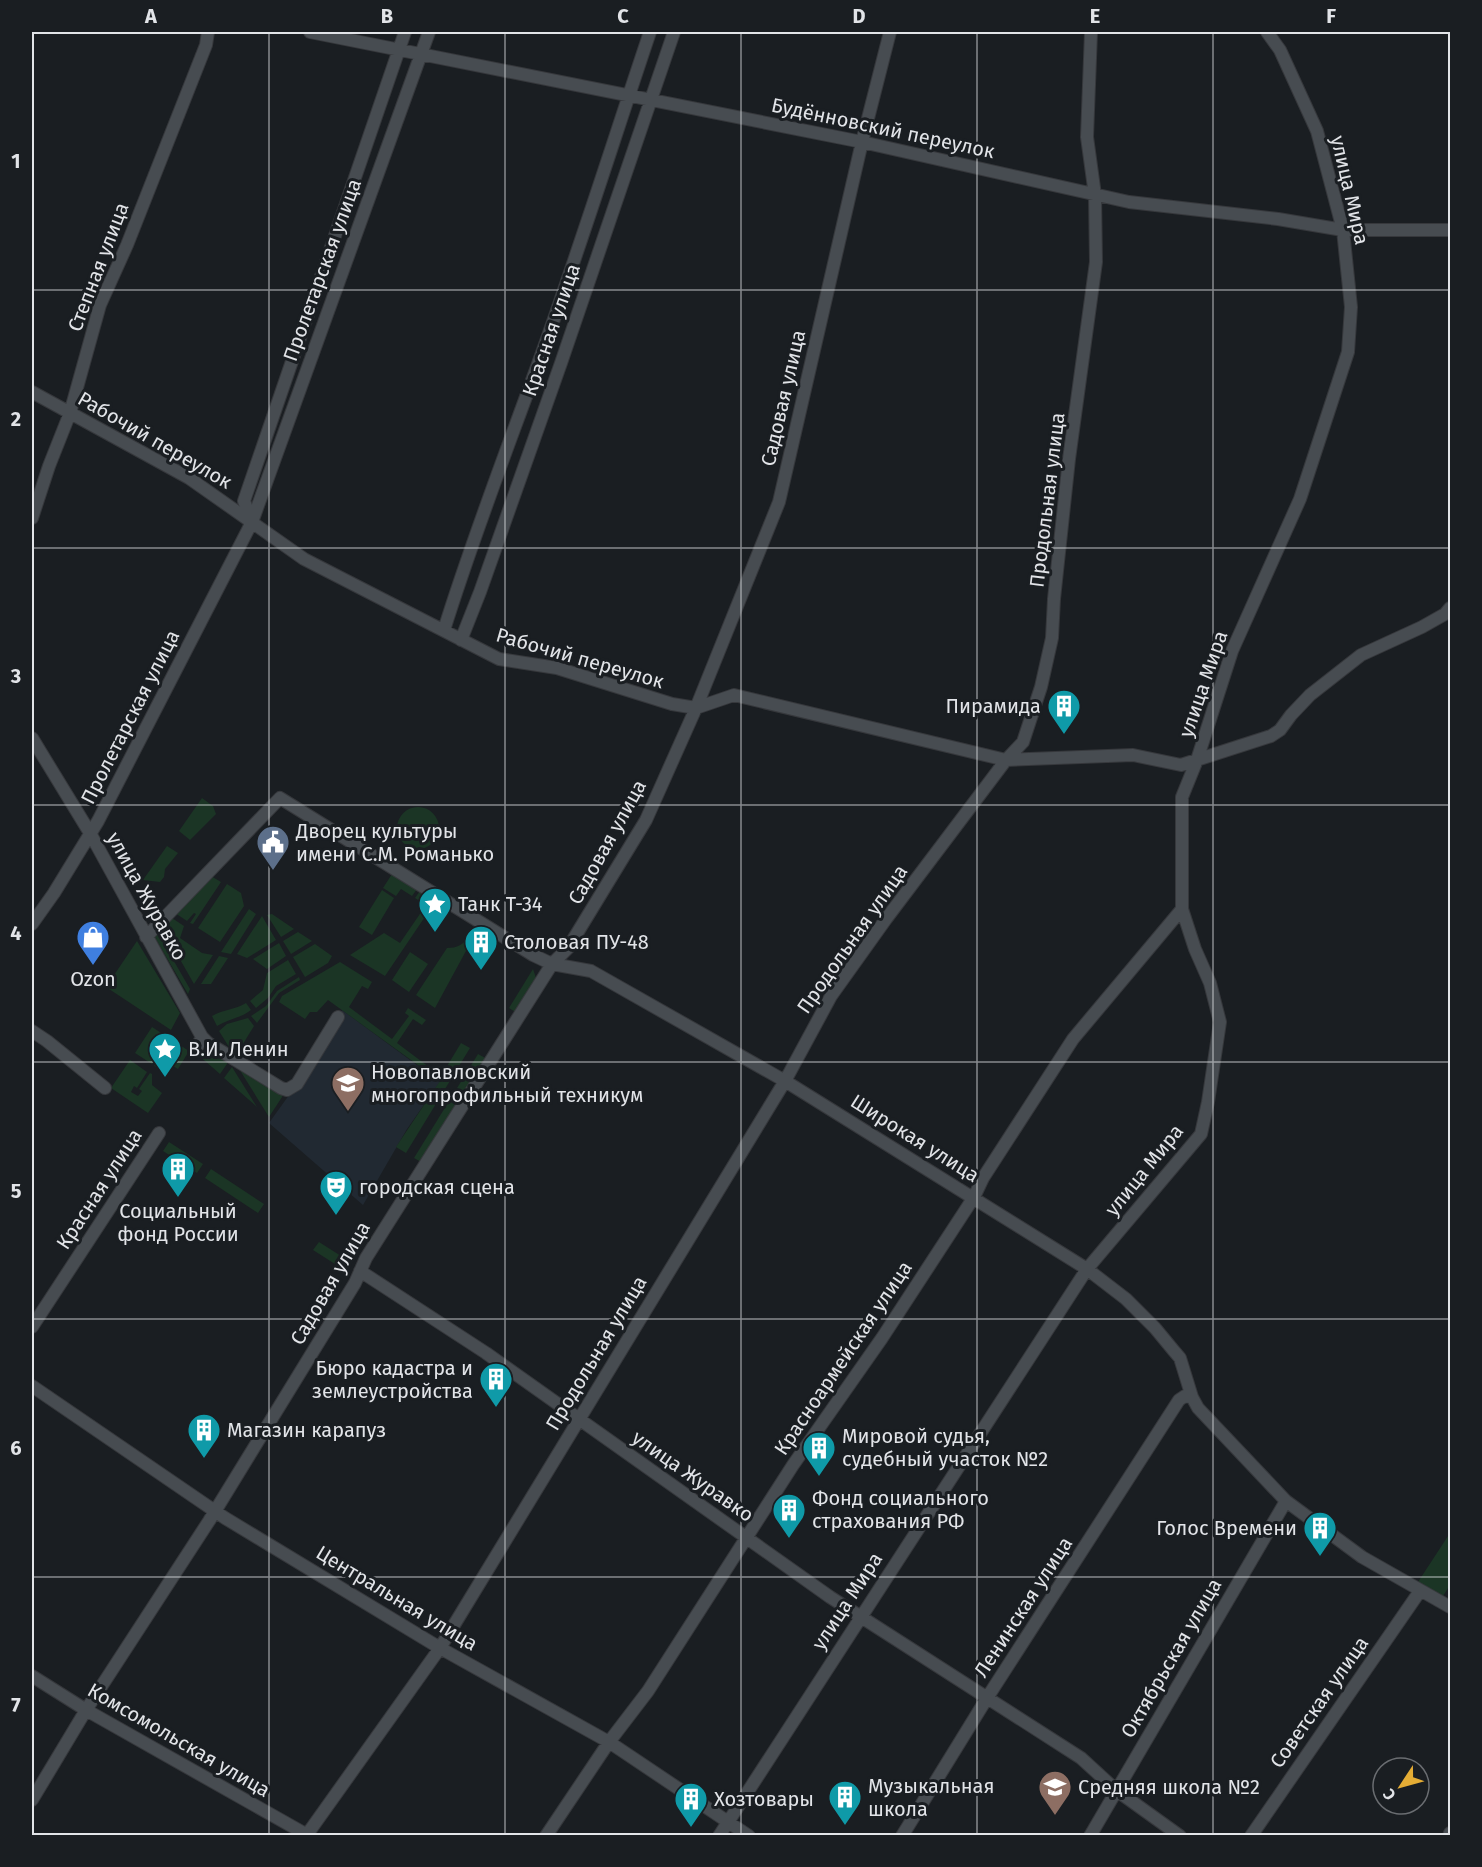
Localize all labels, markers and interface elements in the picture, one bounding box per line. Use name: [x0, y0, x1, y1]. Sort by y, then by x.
text: A: [144, 4, 158, 28]
text: B: [381, 4, 393, 28]
text: C: [617, 4, 629, 28]
text: D: [852, 4, 866, 28]
text: E: [1090, 4, 1100, 28]
text: F: [1326, 4, 1336, 28]
street label: Будённовский переулок: [769, 93, 997, 164]
street label: улица Мира: [1326, 133, 1374, 247]
text: 1: [11, 149, 21, 173]
street label: Пролетарская улица: [278, 176, 366, 364]
street label: Степная улица: [62, 199, 134, 335]
street label: Красная улица: [517, 261, 585, 399]
street label: Садовая улица: [756, 328, 810, 468]
street label: Рабочий переулок: [74, 386, 237, 494]
text: 2: [11, 407, 21, 431]
street label: Продольная улица: [1024, 411, 1070, 589]
street label: Рабочий переулок: [493, 623, 667, 694]
street label: Пролетарская улица: [76, 626, 184, 808]
street label: улица Мира: [1174, 628, 1232, 740]
text: 3: [10, 664, 21, 688]
building icon: Пирамида: [1046, 688, 1082, 735]
place label: Пирамида: [945, 694, 1041, 718]
street label: Садовая улица: [563, 776, 651, 908]
place label: Дворец культуры имени С.М. Романько: [295, 819, 494, 866]
public building icon: Дворец культуры имени С.М. Романько: [255, 824, 291, 871]
street label: улица Журавко: [102, 828, 192, 964]
street label: Продольная улица: [792, 860, 912, 1018]
place icon: Танк Т-34: [417, 886, 453, 933]
place label: Танк Т-34: [458, 892, 543, 916]
shop icon: Ozon: [75, 919, 111, 966]
text: 4: [10, 921, 22, 945]
building icon: Столовая ПУ-48: [463, 924, 499, 971]
place label: Столовая ПУ-48: [504, 930, 649, 954]
place label: Ozon: [70, 967, 116, 991]
place icon: В.И. Ленин: [147, 1031, 183, 1078]
place label: В.И. Ленин: [188, 1037, 289, 1061]
place label: Новопавловский многопрофильный техникум: [371, 1060, 643, 1107]
school or university icon: Новопавловский многопрофильный техникум: [330, 1065, 366, 1112]
street label: Широкая улица: [846, 1089, 984, 1187]
street label: улица Мира: [1100, 1119, 1188, 1221]
street label: Красная улица: [51, 1124, 147, 1254]
building icon: Социальный фонд России: [160, 1151, 196, 1198]
theatre icon: городская сцена: [318, 1169, 354, 1216]
place label: городская сцена: [359, 1175, 515, 1199]
text: 5: [11, 1179, 22, 1203]
place label: Социальный фонд России: [117, 1199, 239, 1246]
street label: Садовая улица: [285, 1217, 375, 1349]
street label: Красноармейская улица: [769, 1256, 917, 1460]
street label: Продольная улица: [540, 1271, 652, 1435]
place label: Бюро кадастра и землеустройства: [312, 1356, 473, 1403]
building icon: Бюро кадастра и землеустройства: [478, 1361, 514, 1408]
building icon: Магазин карапуз: [186, 1412, 222, 1459]
place label: Магазин карапуз: [227, 1418, 386, 1442]
place label: Мировой судья, судебный участок №2: [842, 1424, 1048, 1471]
street label: улица Журавко: [628, 1425, 758, 1527]
building icon: Мировой судья, судебный участок №2: [801, 1430, 837, 1477]
text: 6: [10, 1436, 22, 1460]
place label: Фонд социального страхования РФ: [812, 1486, 989, 1533]
building icon: Фонд социального страхования РФ: [771, 1492, 807, 1539]
building icon: Голос Времени: [1302, 1510, 1338, 1557]
place label: Голос Времени: [1156, 1516, 1297, 1540]
street label: Ленинская улица: [969, 1532, 1077, 1682]
street label: Центральная улица: [312, 1540, 482, 1656]
street label: улица Мира: [807, 1548, 887, 1654]
street label: Октябрьская улица: [1116, 1574, 1226, 1742]
street label: Советская улица: [1265, 1632, 1373, 1772]
street label: Комсомольская улица: [83, 1678, 275, 1802]
text: 7: [11, 1693, 21, 1717]
north arrow: [1371, 1756, 1431, 1816]
school or university icon: Средняя школа №2: [1037, 1769, 1073, 1816]
place label: Музыкальная школа: [868, 1774, 994, 1821]
place label: Средняя школа №2: [1078, 1775, 1260, 1799]
building icon: Музыкальная школа: [827, 1779, 863, 1826]
building icon: Хозтовары: [673, 1781, 709, 1828]
text: С: [1378, 1785, 1400, 1804]
place label: Хозтовары: [714, 1787, 814, 1811]

